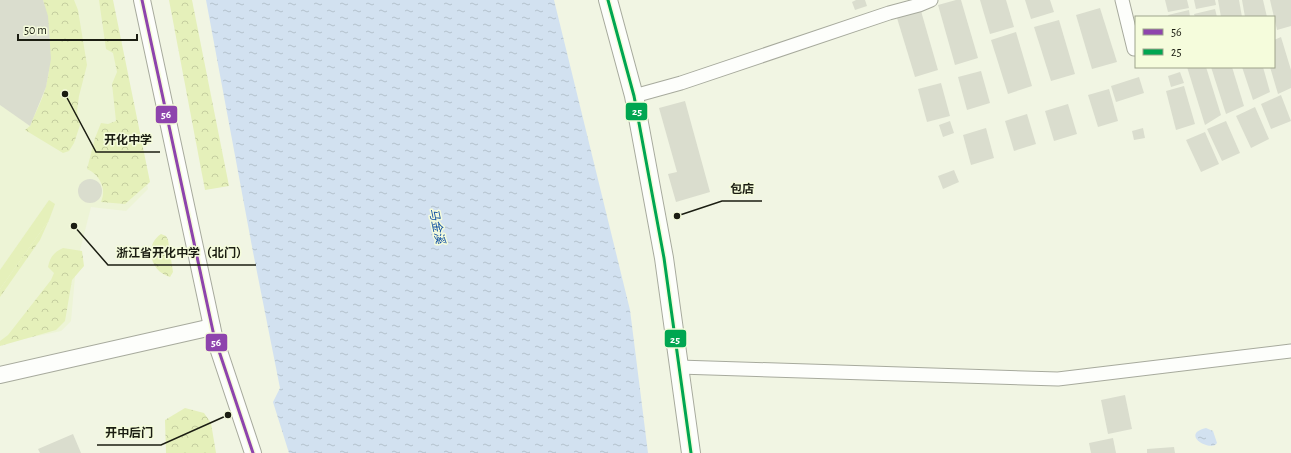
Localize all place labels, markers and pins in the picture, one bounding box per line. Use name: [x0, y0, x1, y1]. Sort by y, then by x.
callout: 开化中学: [96, 128, 160, 152]
callout: 包店: [722, 177, 762, 201]
callout: 浙江省开化中学（北门）: [108, 241, 256, 265]
callout: 开中后门: [97, 421, 161, 445]

